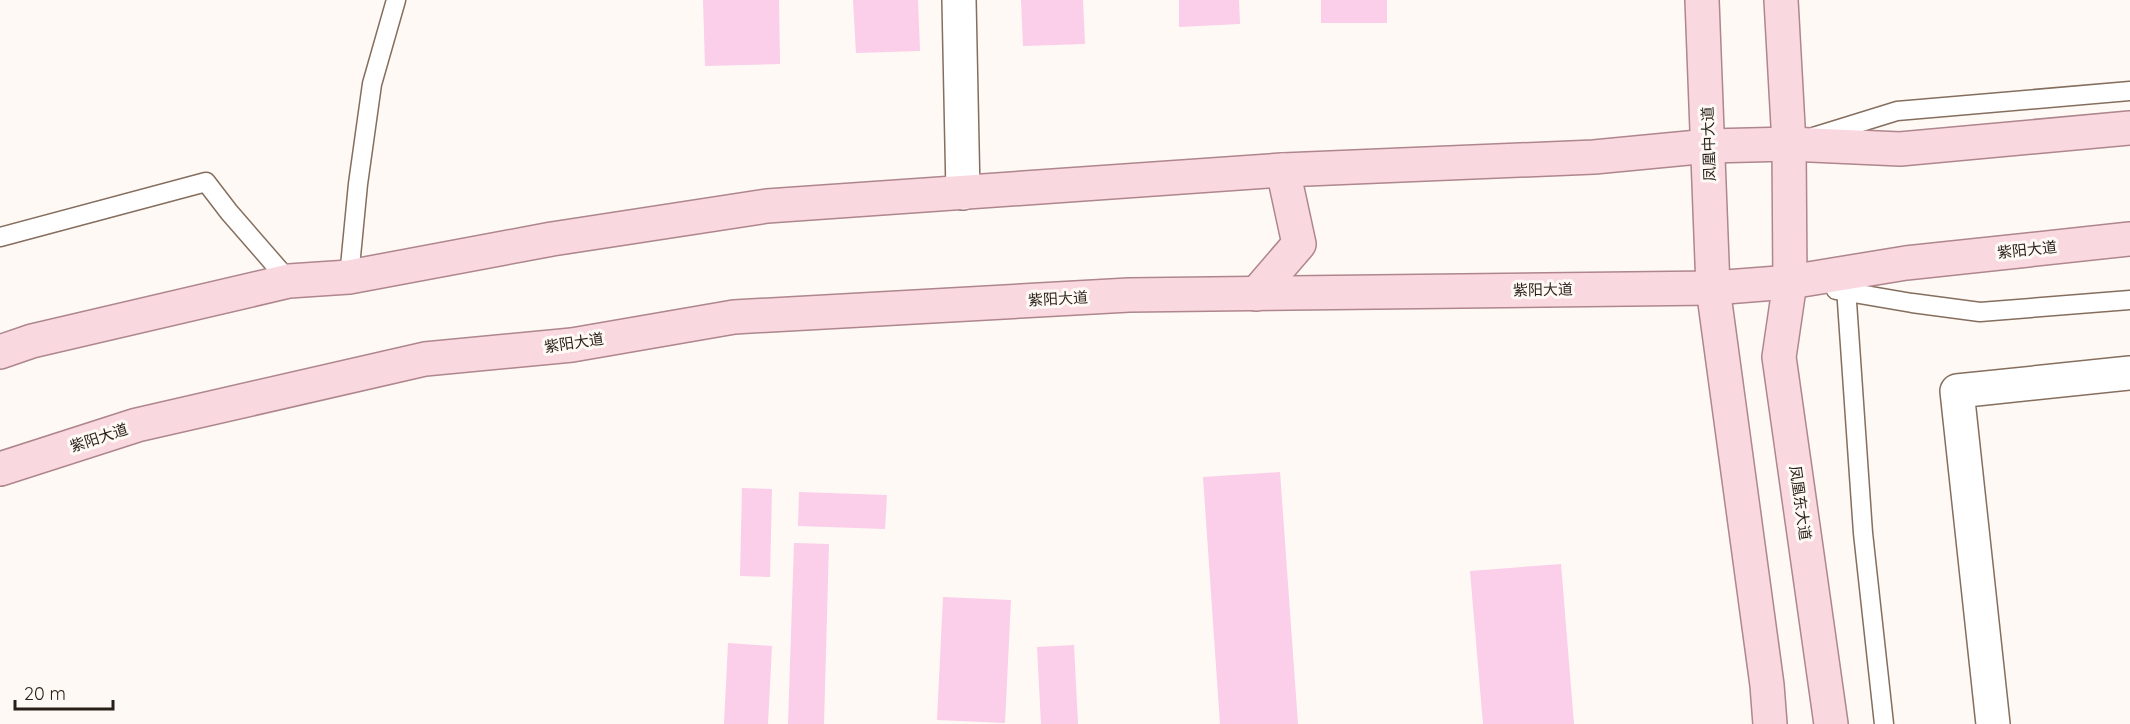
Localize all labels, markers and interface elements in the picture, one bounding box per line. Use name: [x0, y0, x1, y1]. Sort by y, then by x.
street label: 凤凰中大道: [1698, 106, 1719, 182]
street label: 紫阳大道: [1996, 237, 2058, 262]
street label: 紫阳大道: [1513, 279, 1573, 300]
street label: 紫阳大道: [1028, 287, 1088, 310]
street label: 紫阳大道: [543, 329, 605, 356]
street label: 紫阳大道: [67, 419, 130, 456]
street label: 凤凰东大道: [1786, 464, 1815, 541]
scale bar: [15, 673, 112, 711]
text: 20 m: [24, 682, 66, 705]

